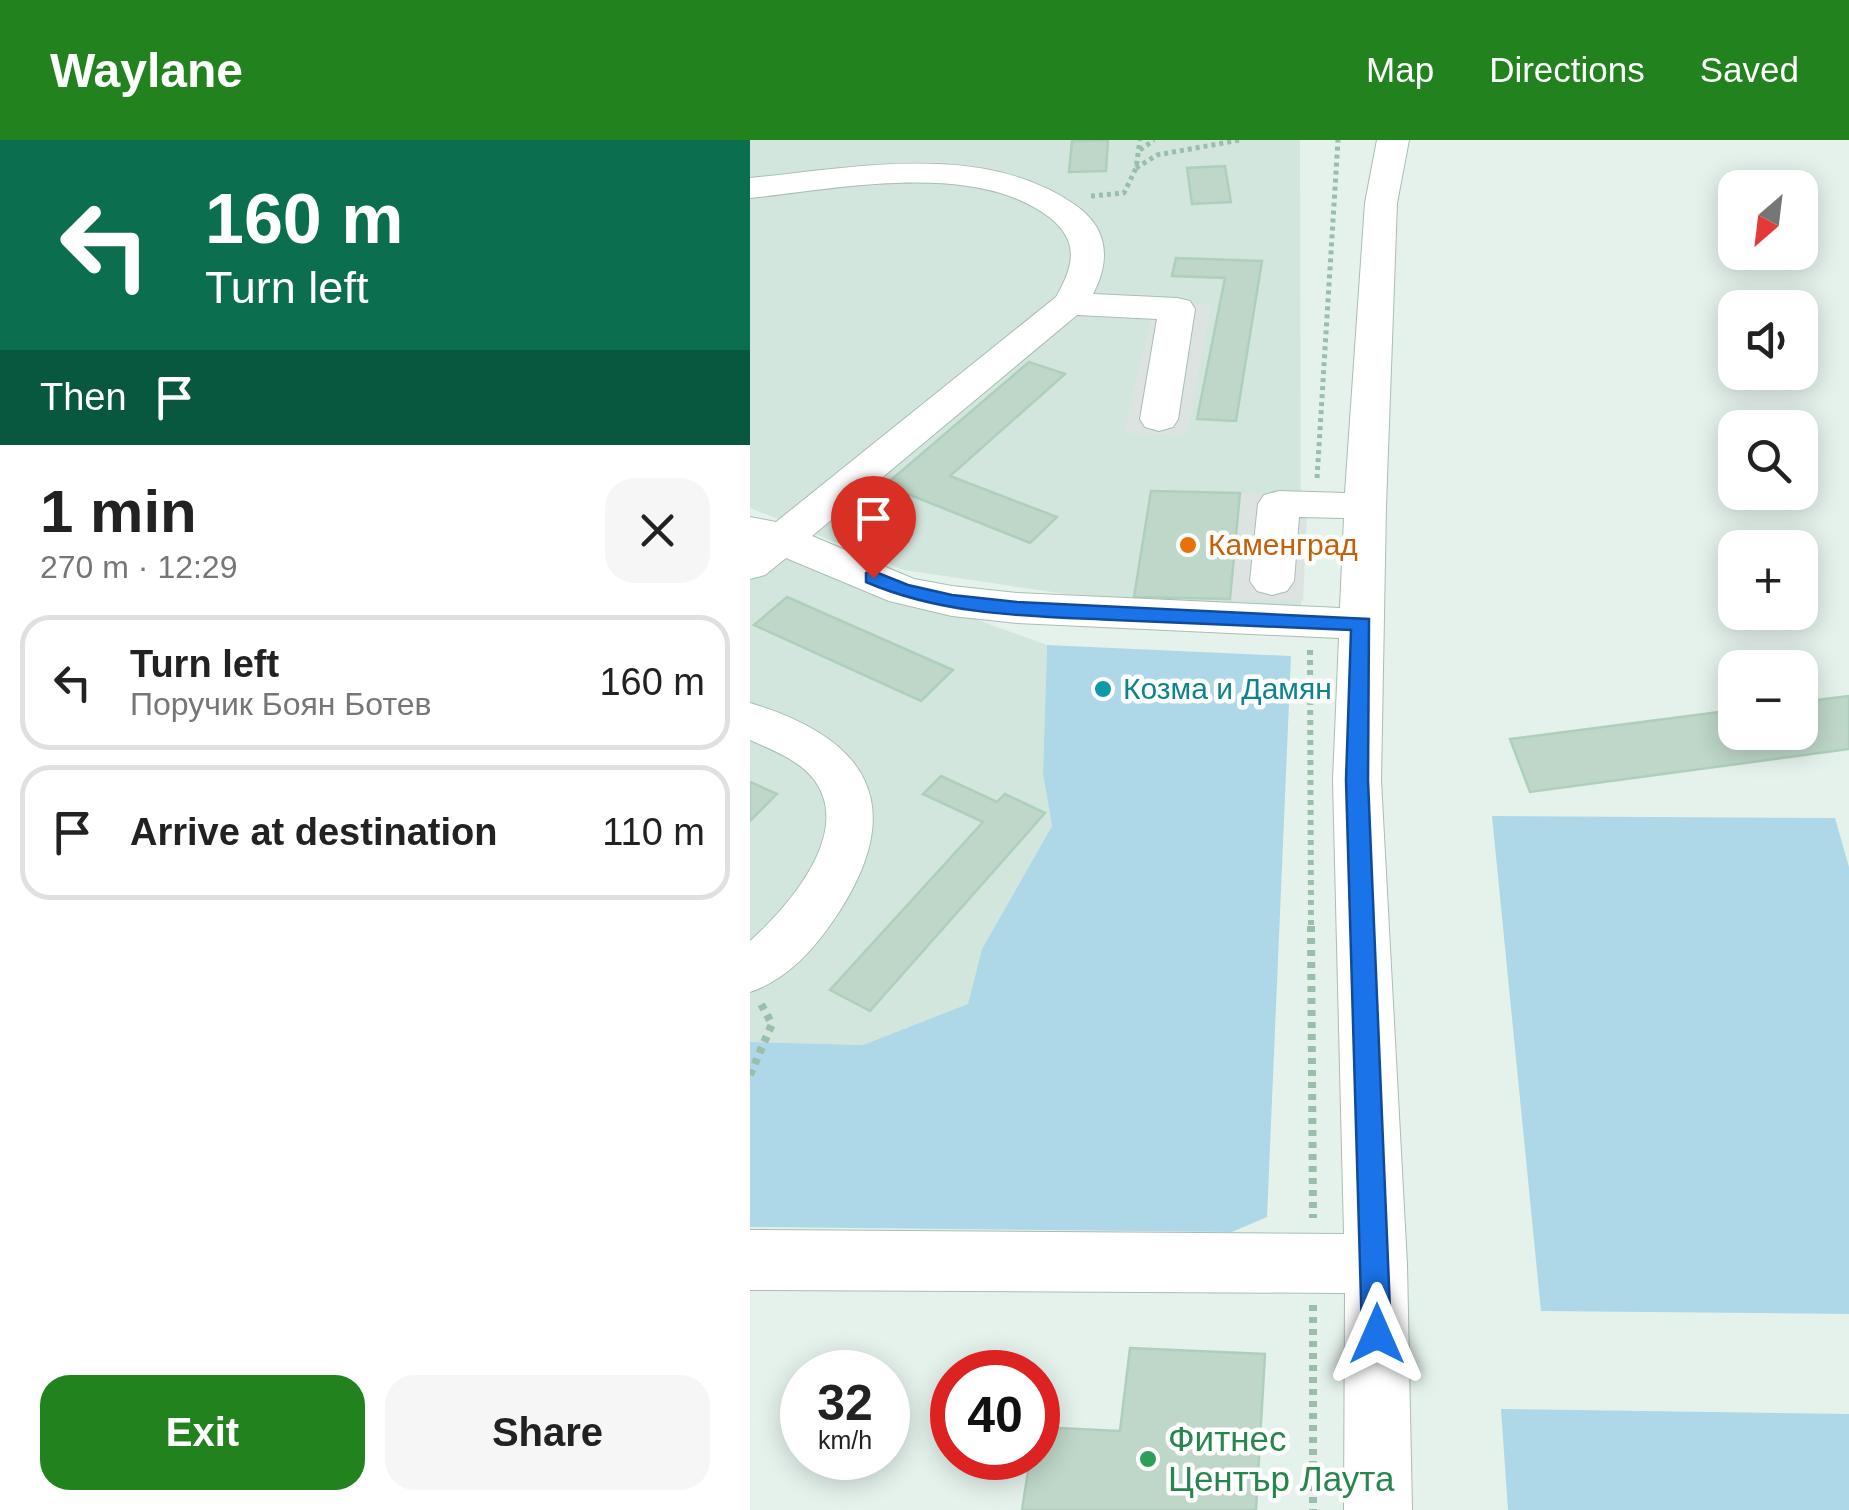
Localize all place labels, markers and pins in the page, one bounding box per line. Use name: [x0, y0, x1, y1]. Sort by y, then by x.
pin: [831, 476, 916, 579]
place label: Каменград: [1208, 528, 1358, 561]
marker: Каменград: [1177, 534, 1199, 556]
place label: Козма и Дамян: [1123, 672, 1332, 705]
marker: Козма и Дамян: [1092, 678, 1114, 700]
place label: Фитнес Център Лаута: [1168, 1419, 1395, 1498]
marker: Фитнес Център Лаута: [1137, 1448, 1159, 1470]

